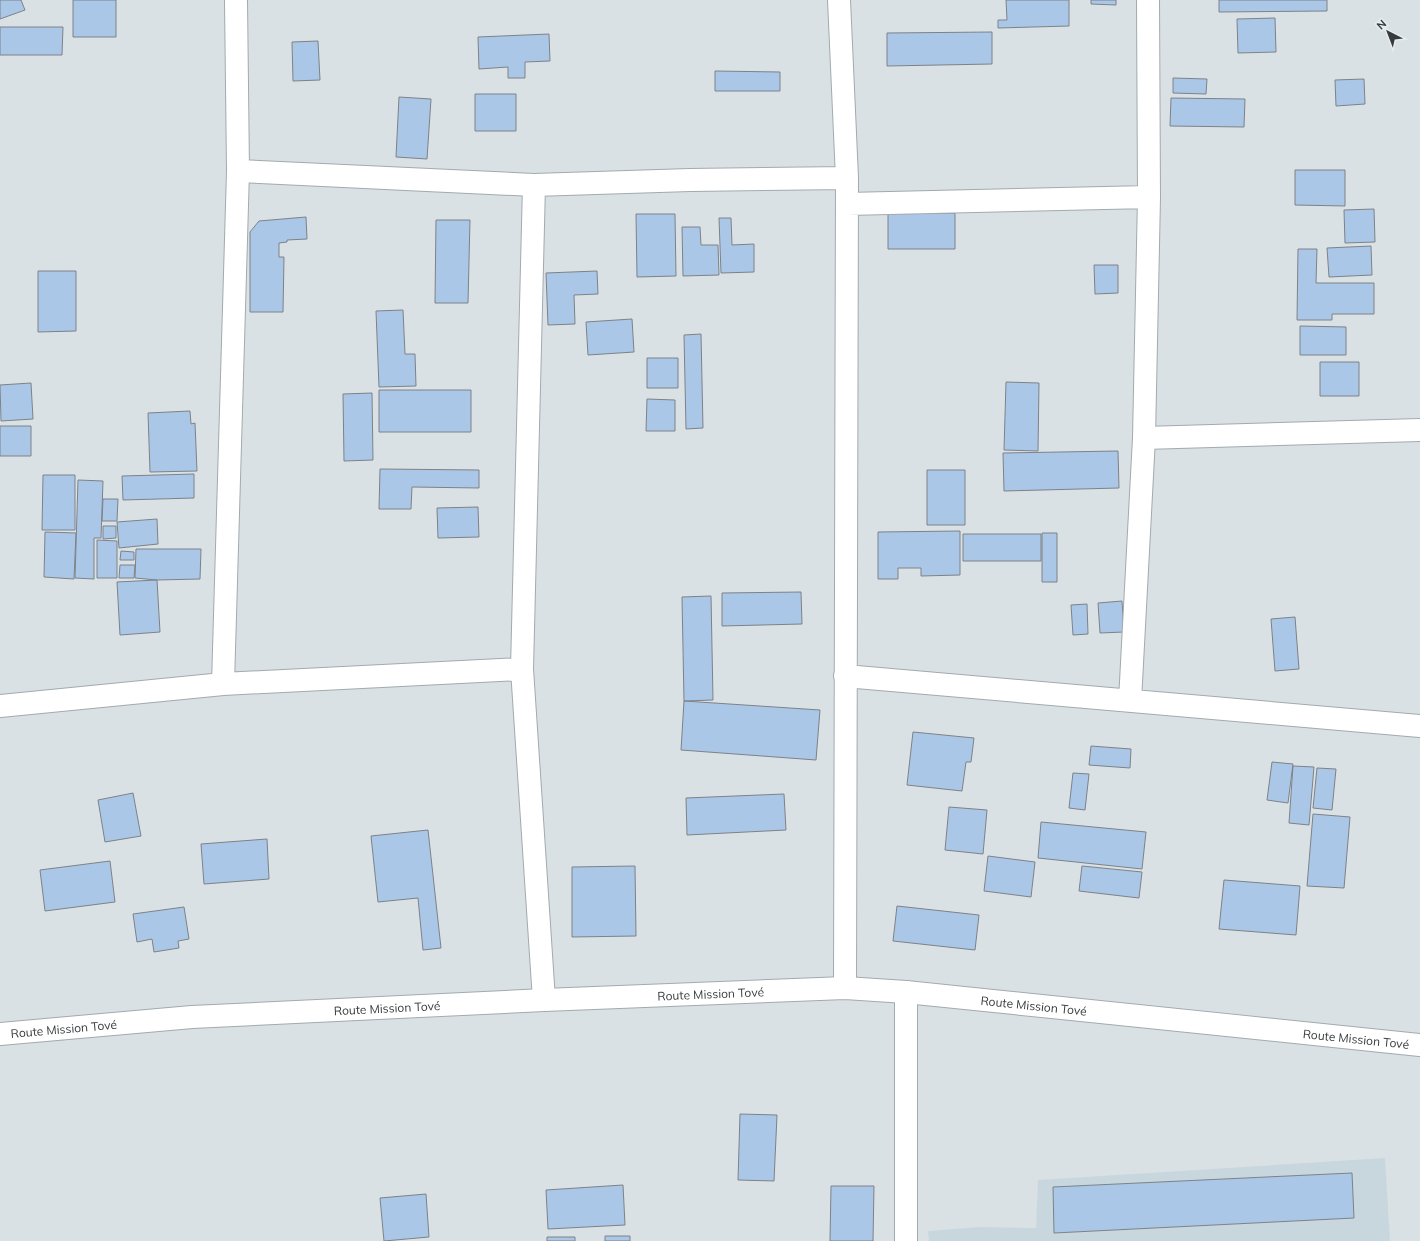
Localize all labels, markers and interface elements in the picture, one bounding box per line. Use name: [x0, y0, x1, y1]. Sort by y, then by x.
north arrow: [1368, 12, 1408, 52]
text: N: [1374, 17, 1389, 33]
street label: Route Mission Tové: [657, 984, 764, 1003]
street label: Route Mission Tové: [980, 992, 1088, 1018]
street label: Route Mission Tové: [333, 998, 441, 1018]
street label: Route Mission Tové: [10, 1016, 118, 1041]
street label: Route Mission Tové: [1302, 1025, 1410, 1051]

